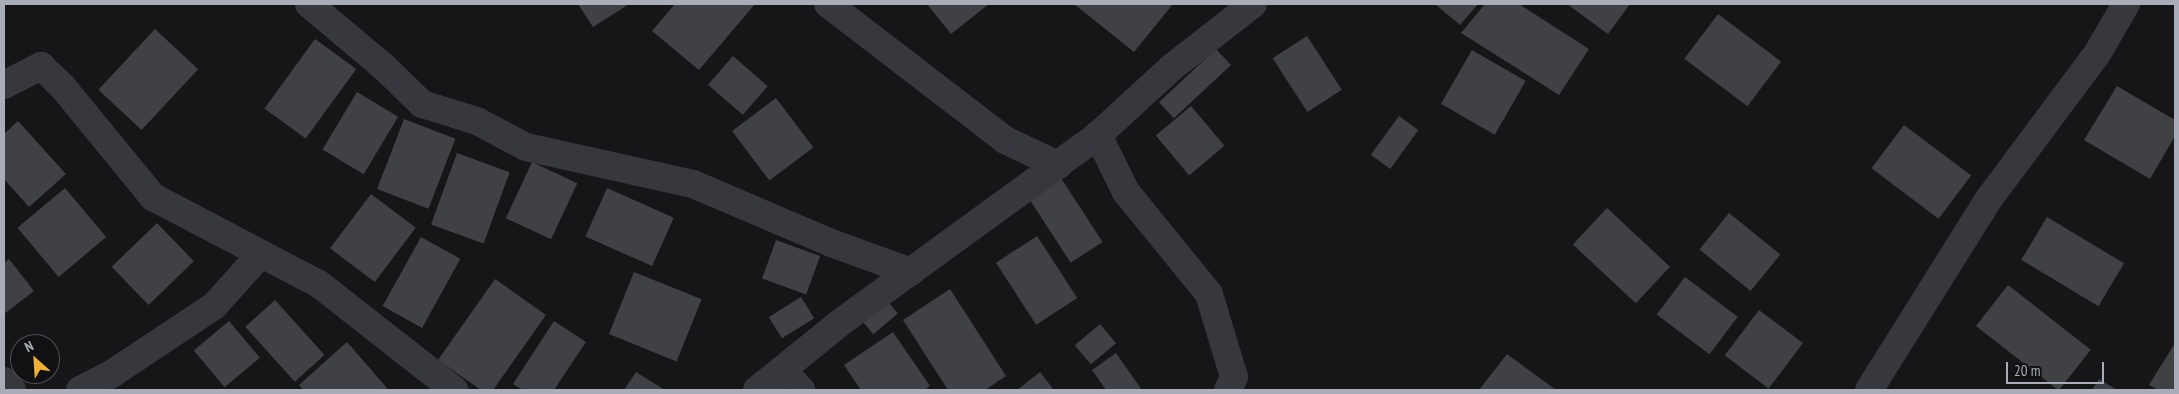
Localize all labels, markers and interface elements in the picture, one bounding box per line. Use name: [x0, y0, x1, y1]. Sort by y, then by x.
north arrow: [10, 334, 60, 384]
text: N: [22, 337, 36, 356]
scale bar: [2009, 352, 2106, 384]
text: 20 m: [2014, 361, 2040, 380]

